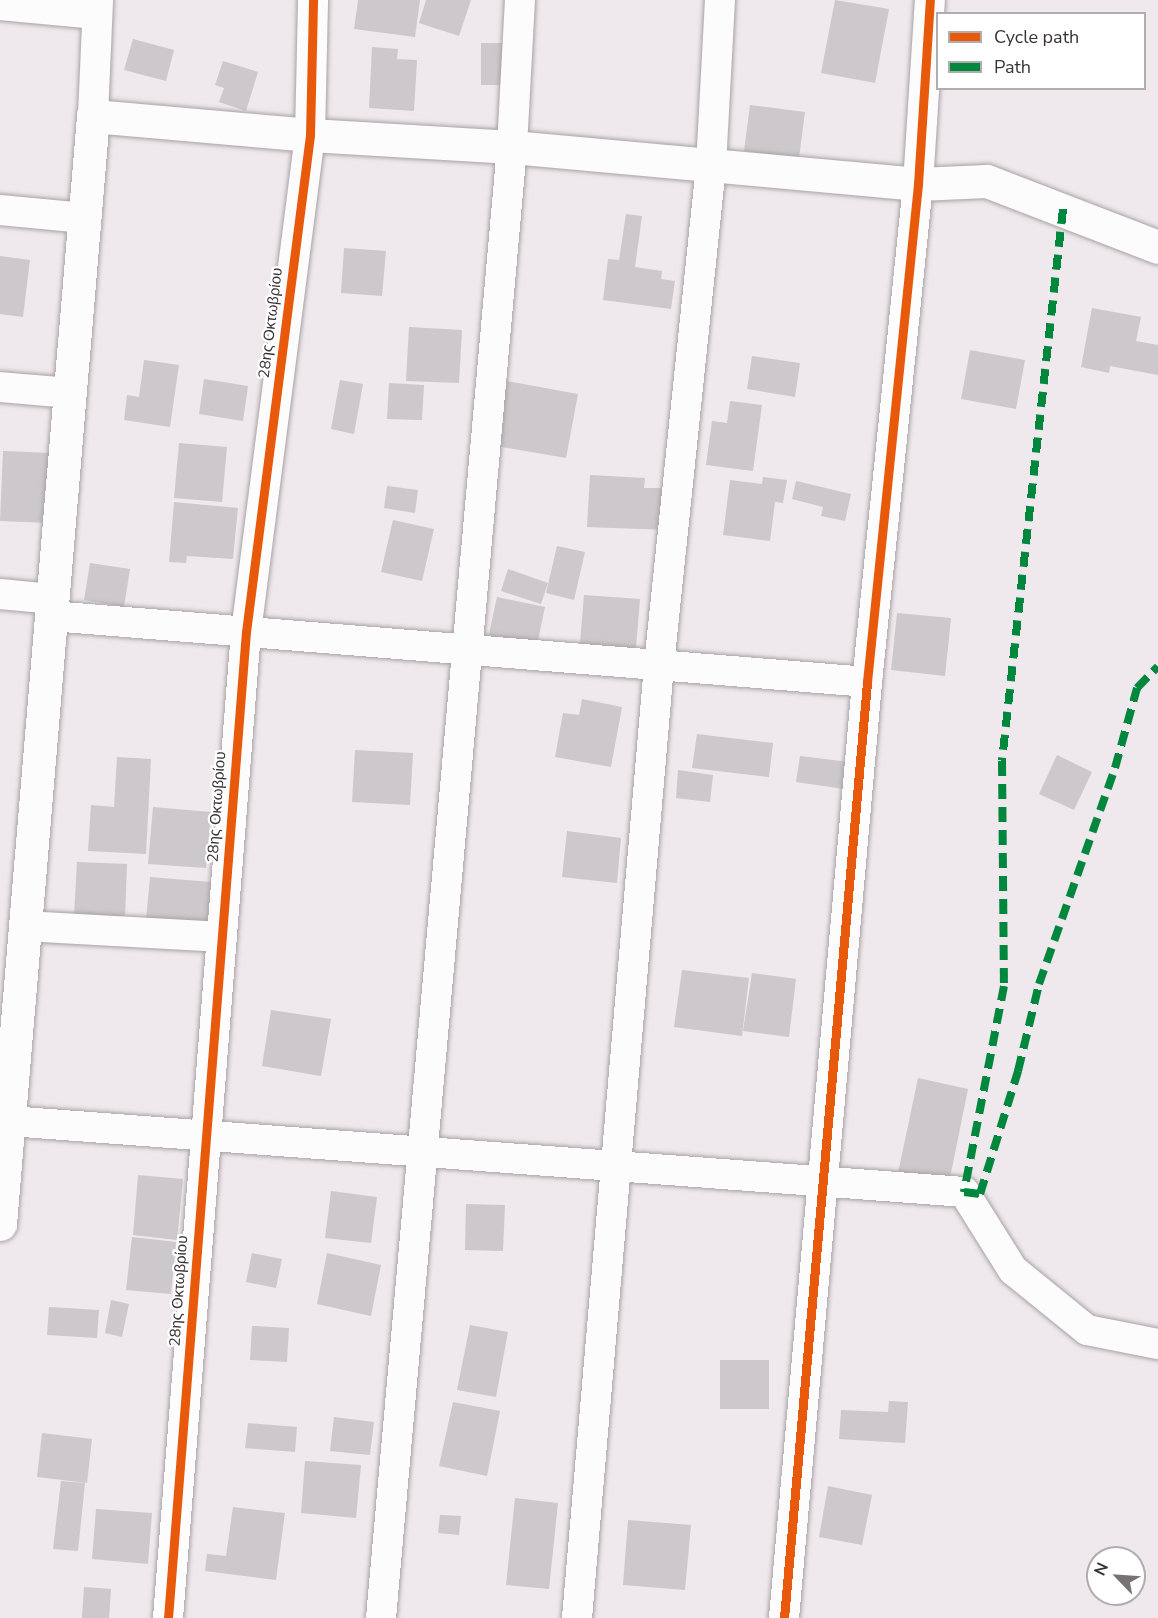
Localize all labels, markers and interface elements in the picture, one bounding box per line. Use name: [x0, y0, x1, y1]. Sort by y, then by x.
legend: [936, 12, 1146, 90]
text: Cycle path: [994, 25, 1079, 49]
text: Path: [994, 55, 1031, 79]
street label: 28ης Οκτωβρίου: [255, 267, 287, 379]
street label: 28ης Οκτωβρίου: [204, 751, 230, 863]
street label: 28ης Οκτωβρίου: [166, 1235, 192, 1347]
north arrow: [1086, 1546, 1146, 1606]
text: N: [1089, 1559, 1114, 1579]

